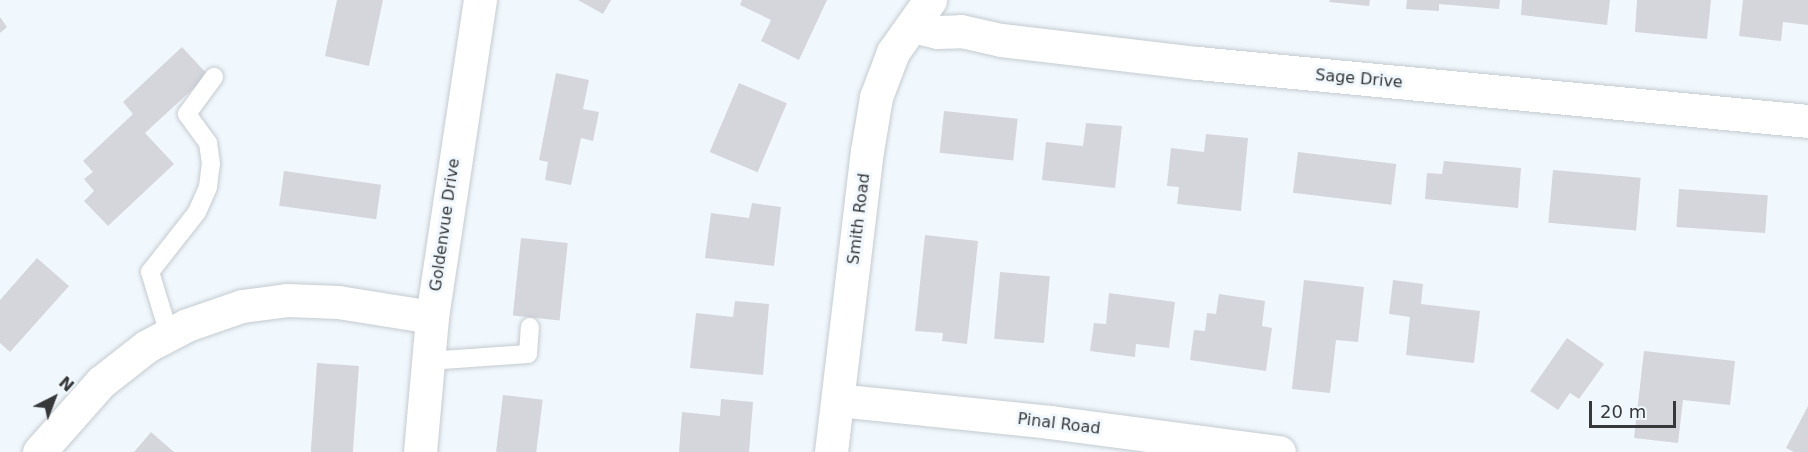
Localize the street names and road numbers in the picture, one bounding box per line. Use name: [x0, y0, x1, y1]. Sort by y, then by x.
street label: Sage Drive: [1314, 66, 1404, 92]
street label: Goldenvue Drive: [426, 157, 464, 293]
street label: Smith Road: [844, 172, 874, 266]
street label: Pinal Road: [1016, 409, 1102, 439]

